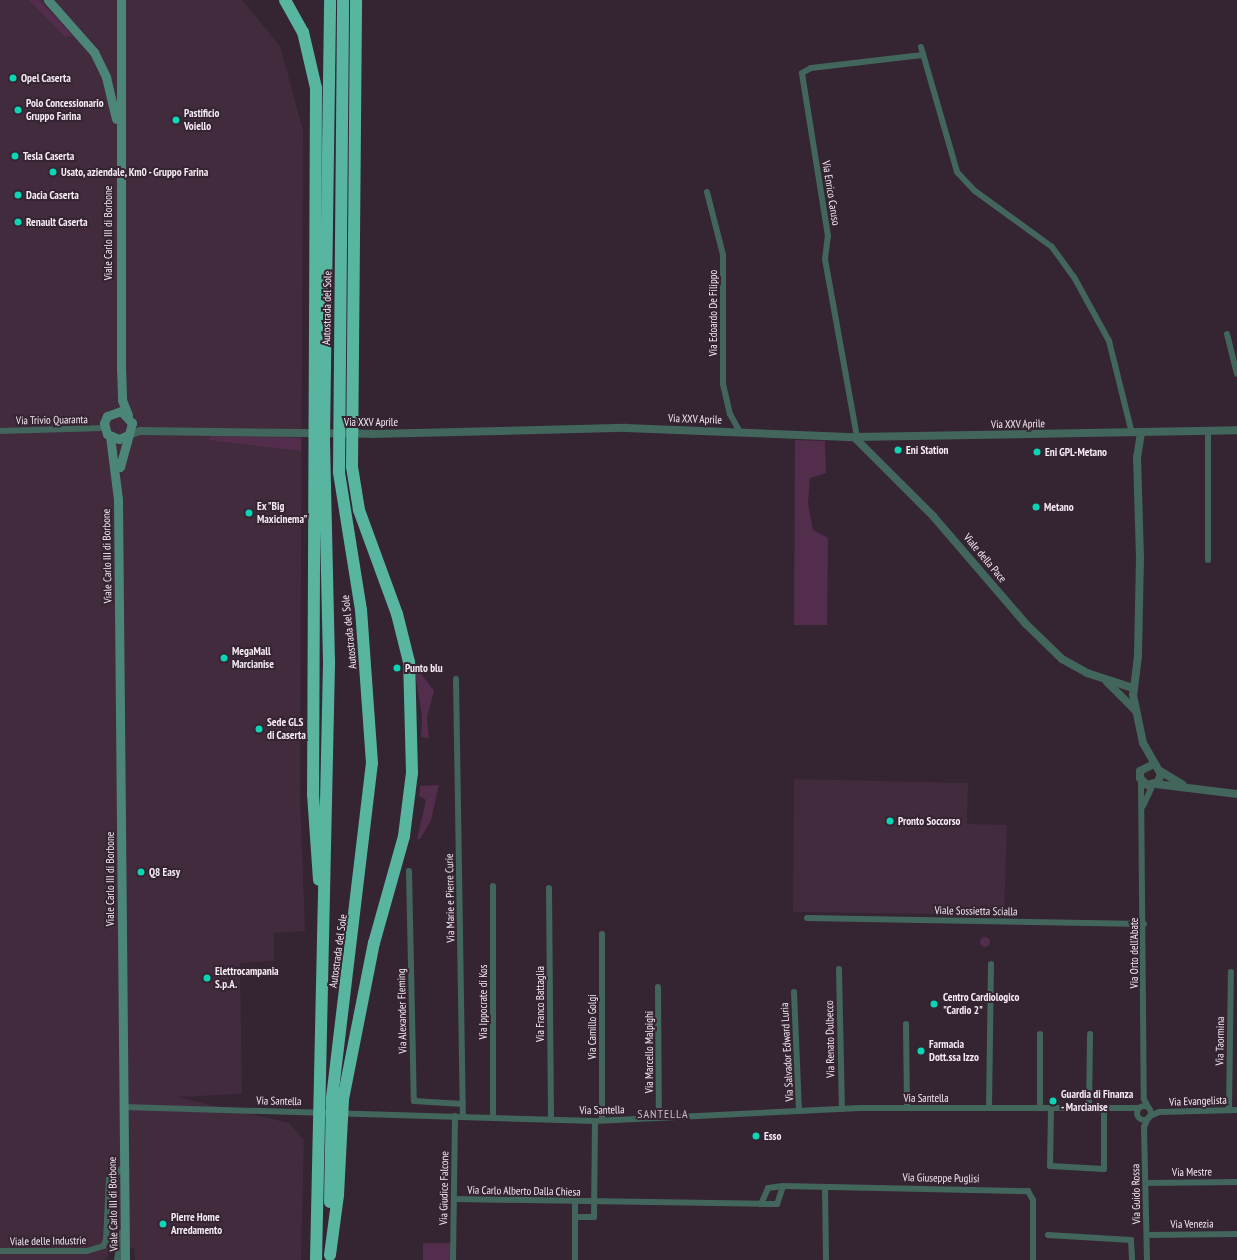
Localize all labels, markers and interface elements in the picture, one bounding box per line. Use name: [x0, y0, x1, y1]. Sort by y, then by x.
place label: Opel Caserta: [21, 71, 71, 85]
marker: Opel Caserta: [8, 73, 18, 83]
place label: Polo Concessionario Gruppo Farina: [26, 97, 104, 123]
marker: Polo Concessionario Gruppo Farina: [13, 105, 23, 115]
place label: Pastificio Voiello: [184, 107, 219, 133]
marker: Pastificio Voiello: [171, 115, 181, 125]
place label: Tesla Caserta: [23, 149, 74, 163]
marker: Tesla Caserta: [10, 151, 20, 161]
street label: Via Enrico Caruso: [819, 160, 843, 226]
place label: Usato, aziendale, Km0 - Gruppo Farina: [61, 165, 211, 179]
marker: Usato, aziendale, Km0 - Gruppo Farina: [48, 167, 58, 177]
street label: Viale Carlo III di Borbone: [101, 186, 115, 280]
place label: Dacia Caserta: [26, 188, 79, 202]
marker: Dacia Caserta: [13, 190, 23, 200]
place label: Renault Caserta: [26, 215, 88, 229]
marker: Renault Caserta: [13, 217, 23, 227]
street label: Via Edoardo De Filippo: [706, 270, 720, 356]
street label: Autostrada del Sole: [320, 271, 334, 345]
street label: Via XXV Aprile: [667, 411, 723, 427]
street label: Via Trivio Quaranta: [16, 413, 88, 427]
street label: Via XXV Aprile: [344, 415, 398, 429]
street label: Via XXV Aprile: [991, 417, 1045, 431]
place label: Eni Station: [906, 443, 948, 457]
marker: Eni Station: [893, 445, 903, 455]
place label: Eni GPL-Metano: [1045, 445, 1107, 459]
marker: Eni GPL-Metano: [1032, 447, 1042, 457]
place label: Ex "Big Maxicinema": [257, 500, 307, 526]
place label: Metano: [1044, 500, 1074, 514]
marker: Metano: [1031, 502, 1041, 512]
marker: Ex "Big Maxicinema": [244, 508, 254, 518]
street label: Viale Carlo III di Borbone: [100, 509, 114, 603]
street label: Viale della Pace: [961, 531, 1009, 585]
street label: Autostrada del Sole: [339, 594, 359, 670]
place label: MegaMall Marcianise: [232, 645, 274, 671]
marker: MegaMall Marcianise: [219, 653, 229, 663]
place label: Punto blu: [405, 661, 443, 675]
marker: Punto blu: [392, 663, 402, 673]
place label: Sede GLS di Caserta: [267, 716, 306, 742]
marker: Sede GLS di Caserta: [254, 724, 264, 734]
place label: Pronto Soccorso: [898, 814, 960, 828]
marker: Pronto Soccorso: [885, 816, 895, 826]
street label: Viale Carlo III di Borbone: [103, 832, 117, 926]
street label: Via Marie e Pierre Curie: [443, 853, 457, 943]
place label: Q8 Easy: [149, 865, 180, 879]
marker: Q8 Easy: [136, 867, 146, 877]
street label: Viale Sossietta Scialla: [934, 904, 1018, 918]
street label: Autostrada del Sole: [326, 913, 350, 989]
street label: Via Orto dell'Abate: [1127, 918, 1141, 988]
street label: Via Ippocrate di Kos: [476, 964, 490, 1040]
place label: Elettrocampania S.p.A.: [215, 965, 279, 991]
street label: Via Franco Battaglia: [533, 966, 547, 1042]
street label: Via Alexander Fleming: [395, 968, 409, 1054]
marker: Elettrocampania S.p.A.: [202, 973, 212, 983]
place label: Centro Cardiologico "Cardio 2": [943, 991, 1019, 1017]
street label: Via Camillo Golgi: [585, 994, 599, 1060]
marker: Centro Cardiologico "Cardio 2": [928, 998, 940, 1010]
street label: Via Renato Dulbecco: [823, 1000, 837, 1078]
street label: Via Salvador Edward Luria: [778, 1002, 796, 1102]
street label: Via Marcello Malpighi: [642, 1011, 656, 1093]
street label: Via Taormina: [1213, 1016, 1227, 1066]
place label: Farmacia Dott.ssa Izzo: [929, 1038, 979, 1064]
marker: Farmacia Dott.ssa Izzo: [916, 1046, 926, 1056]
place label: Guardia di Finanza - Marcianise: [1061, 1088, 1133, 1114]
street label: Via Santella: [903, 1091, 949, 1105]
street label: Via Evangelista: [1169, 1093, 1227, 1109]
street label: Via Santella: [256, 1094, 302, 1108]
marker: Guardia di Finanza - Marcianise: [1048, 1096, 1058, 1106]
street label: Via Santella: [579, 1103, 625, 1117]
district label: SANTELLA: [637, 1107, 689, 1121]
place label: Esso: [764, 1129, 781, 1143]
marker: Esso: [751, 1131, 761, 1141]
street label: Via Giudice Falcone: [437, 1151, 451, 1225]
street label: Viale Carlo III di Borbone: [106, 1157, 120, 1251]
street label: Via Guido Rossa: [1129, 1164, 1143, 1224]
street label: Via Mestre: [1172, 1165, 1212, 1179]
street label: Via Giuseppe Puglisi: [903, 1171, 979, 1185]
street label: Via Carlo Alberto Dalla Chiesa: [467, 1183, 581, 1199]
place label: Pierre Home Arredamento: [171, 1211, 222, 1237]
street label: Via Venezia: [1170, 1217, 1214, 1231]
marker: Pierre Home Arredamento: [158, 1219, 168, 1229]
street label: Viale delle Industrie: [10, 1234, 86, 1248]

